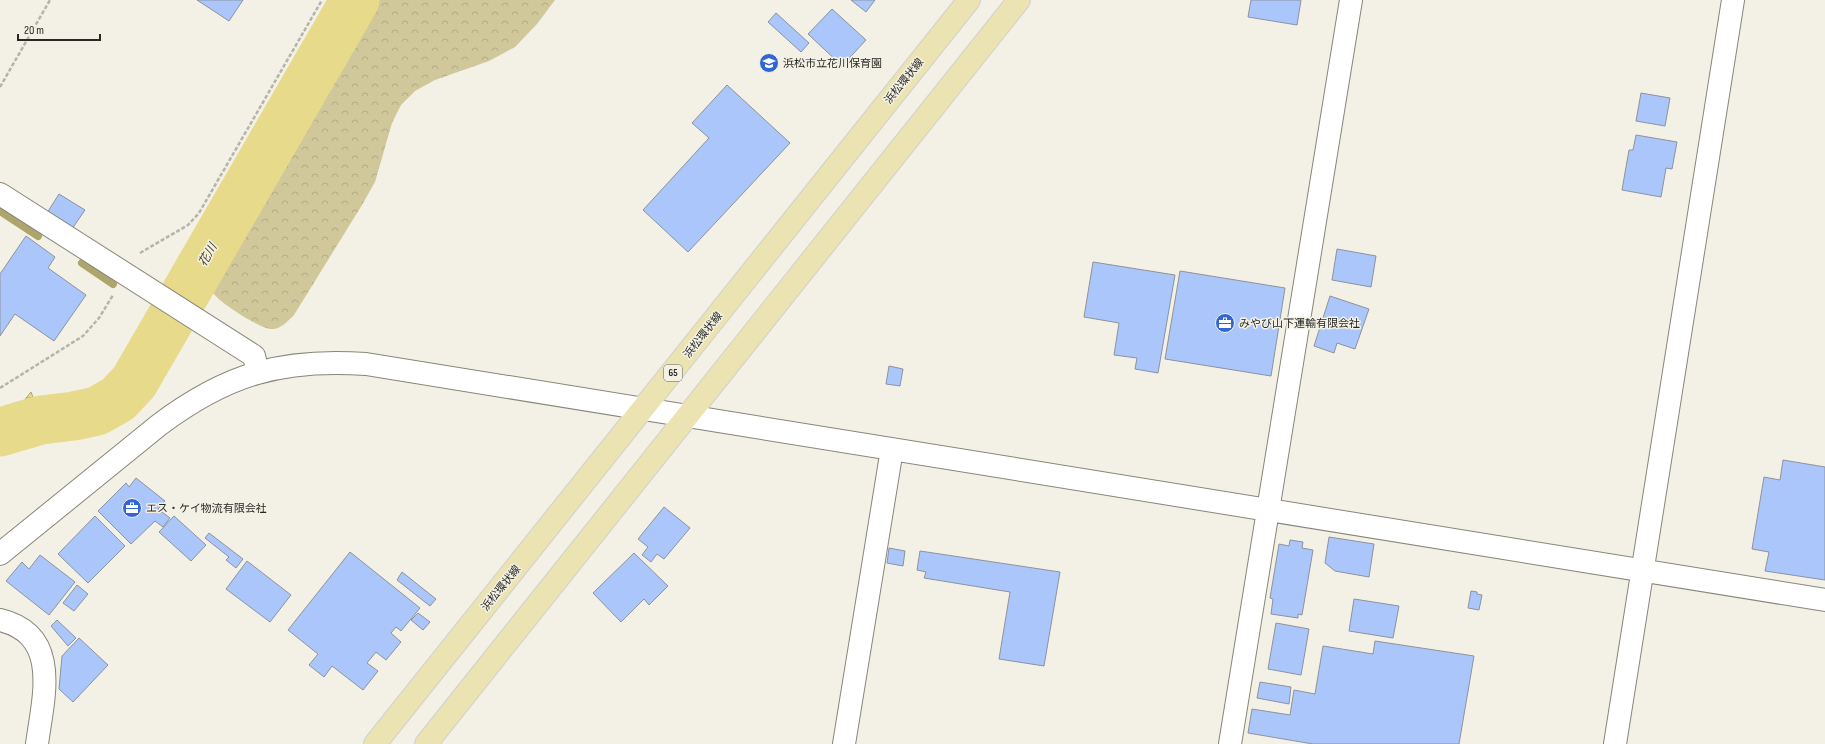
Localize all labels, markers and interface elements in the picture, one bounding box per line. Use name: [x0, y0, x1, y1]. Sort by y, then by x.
scale bar: [18, 16, 100, 42]
text: 20 m: [24, 23, 44, 38]
school or university icon: 浜松市立花川保育園: [758, 52, 780, 74]
street label: 浜松環状線: [882, 56, 926, 106]
place label: 浜松市立花川保育園: [783, 57, 882, 70]
water label: 花川: [196, 239, 221, 269]
street label: 浜松環状線: [681, 309, 725, 361]
office icon: みやび山下運輸有限会社: [1214, 312, 1236, 334]
place label: みやび山下運輸有限会社: [1239, 317, 1360, 330]
road number: 65: [664, 365, 682, 381]
office icon: エス・ケイ物流有限会社: [121, 497, 143, 519]
place label: エス・ケイ物流有限会社: [146, 502, 267, 515]
street label: 浜松環状線: [479, 563, 523, 613]

